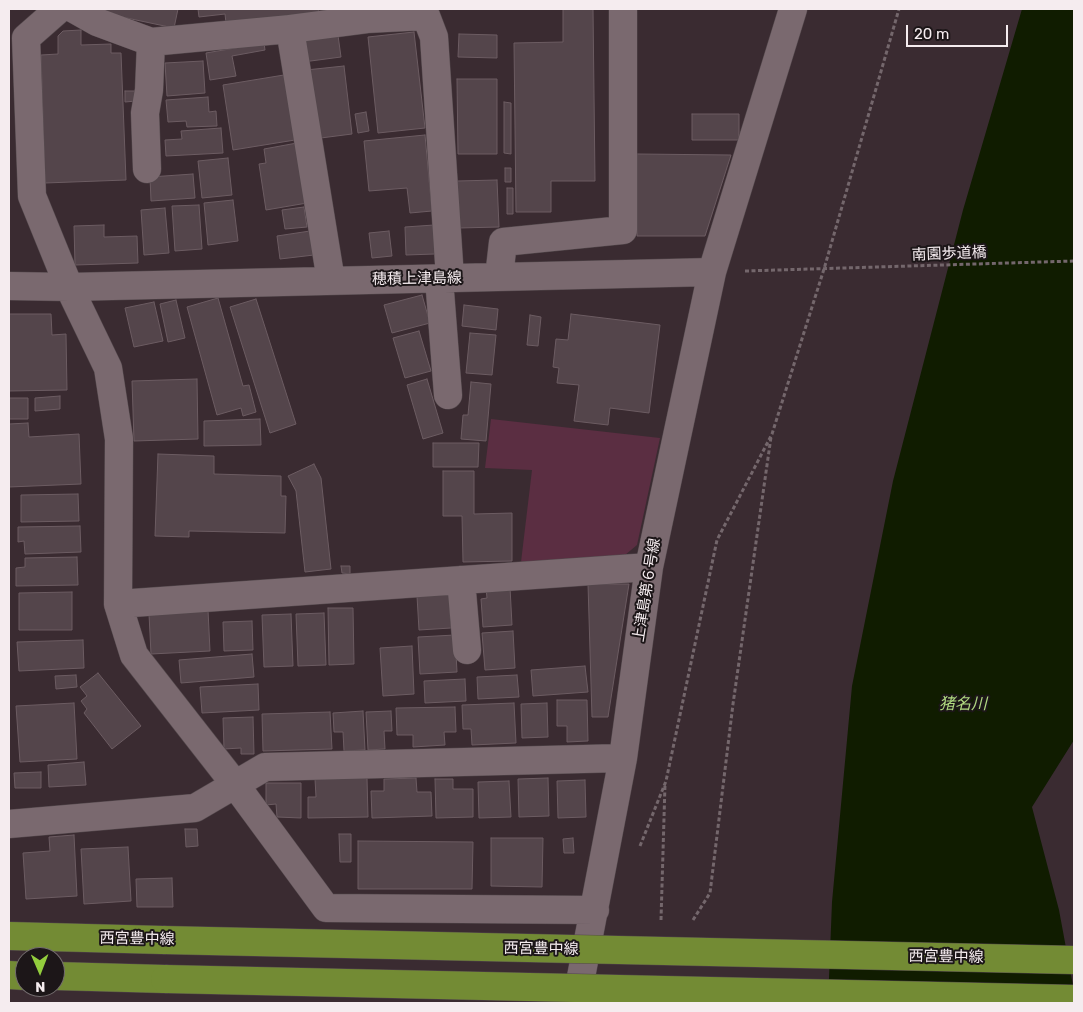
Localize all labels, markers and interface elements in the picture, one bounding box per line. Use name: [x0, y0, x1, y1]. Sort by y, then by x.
scale bar: [908, 15, 1010, 47]
text: 20 m: [914, 25, 949, 43]
street label: 南園歩道橋: [911, 244, 987, 264]
street label: 穂積上津島線: [372, 269, 462, 289]
street label: 上津島第６号線: [630, 537, 664, 643]
water label: 猪名川: [939, 694, 987, 714]
street label: 西宮豊中線: [99, 929, 175, 949]
street label: 西宮豊中線: [503, 939, 579, 959]
north arrow: [15, 947, 65, 997]
street label: 西宮豊中線: [908, 947, 984, 967]
text: N: [35, 978, 45, 995]

